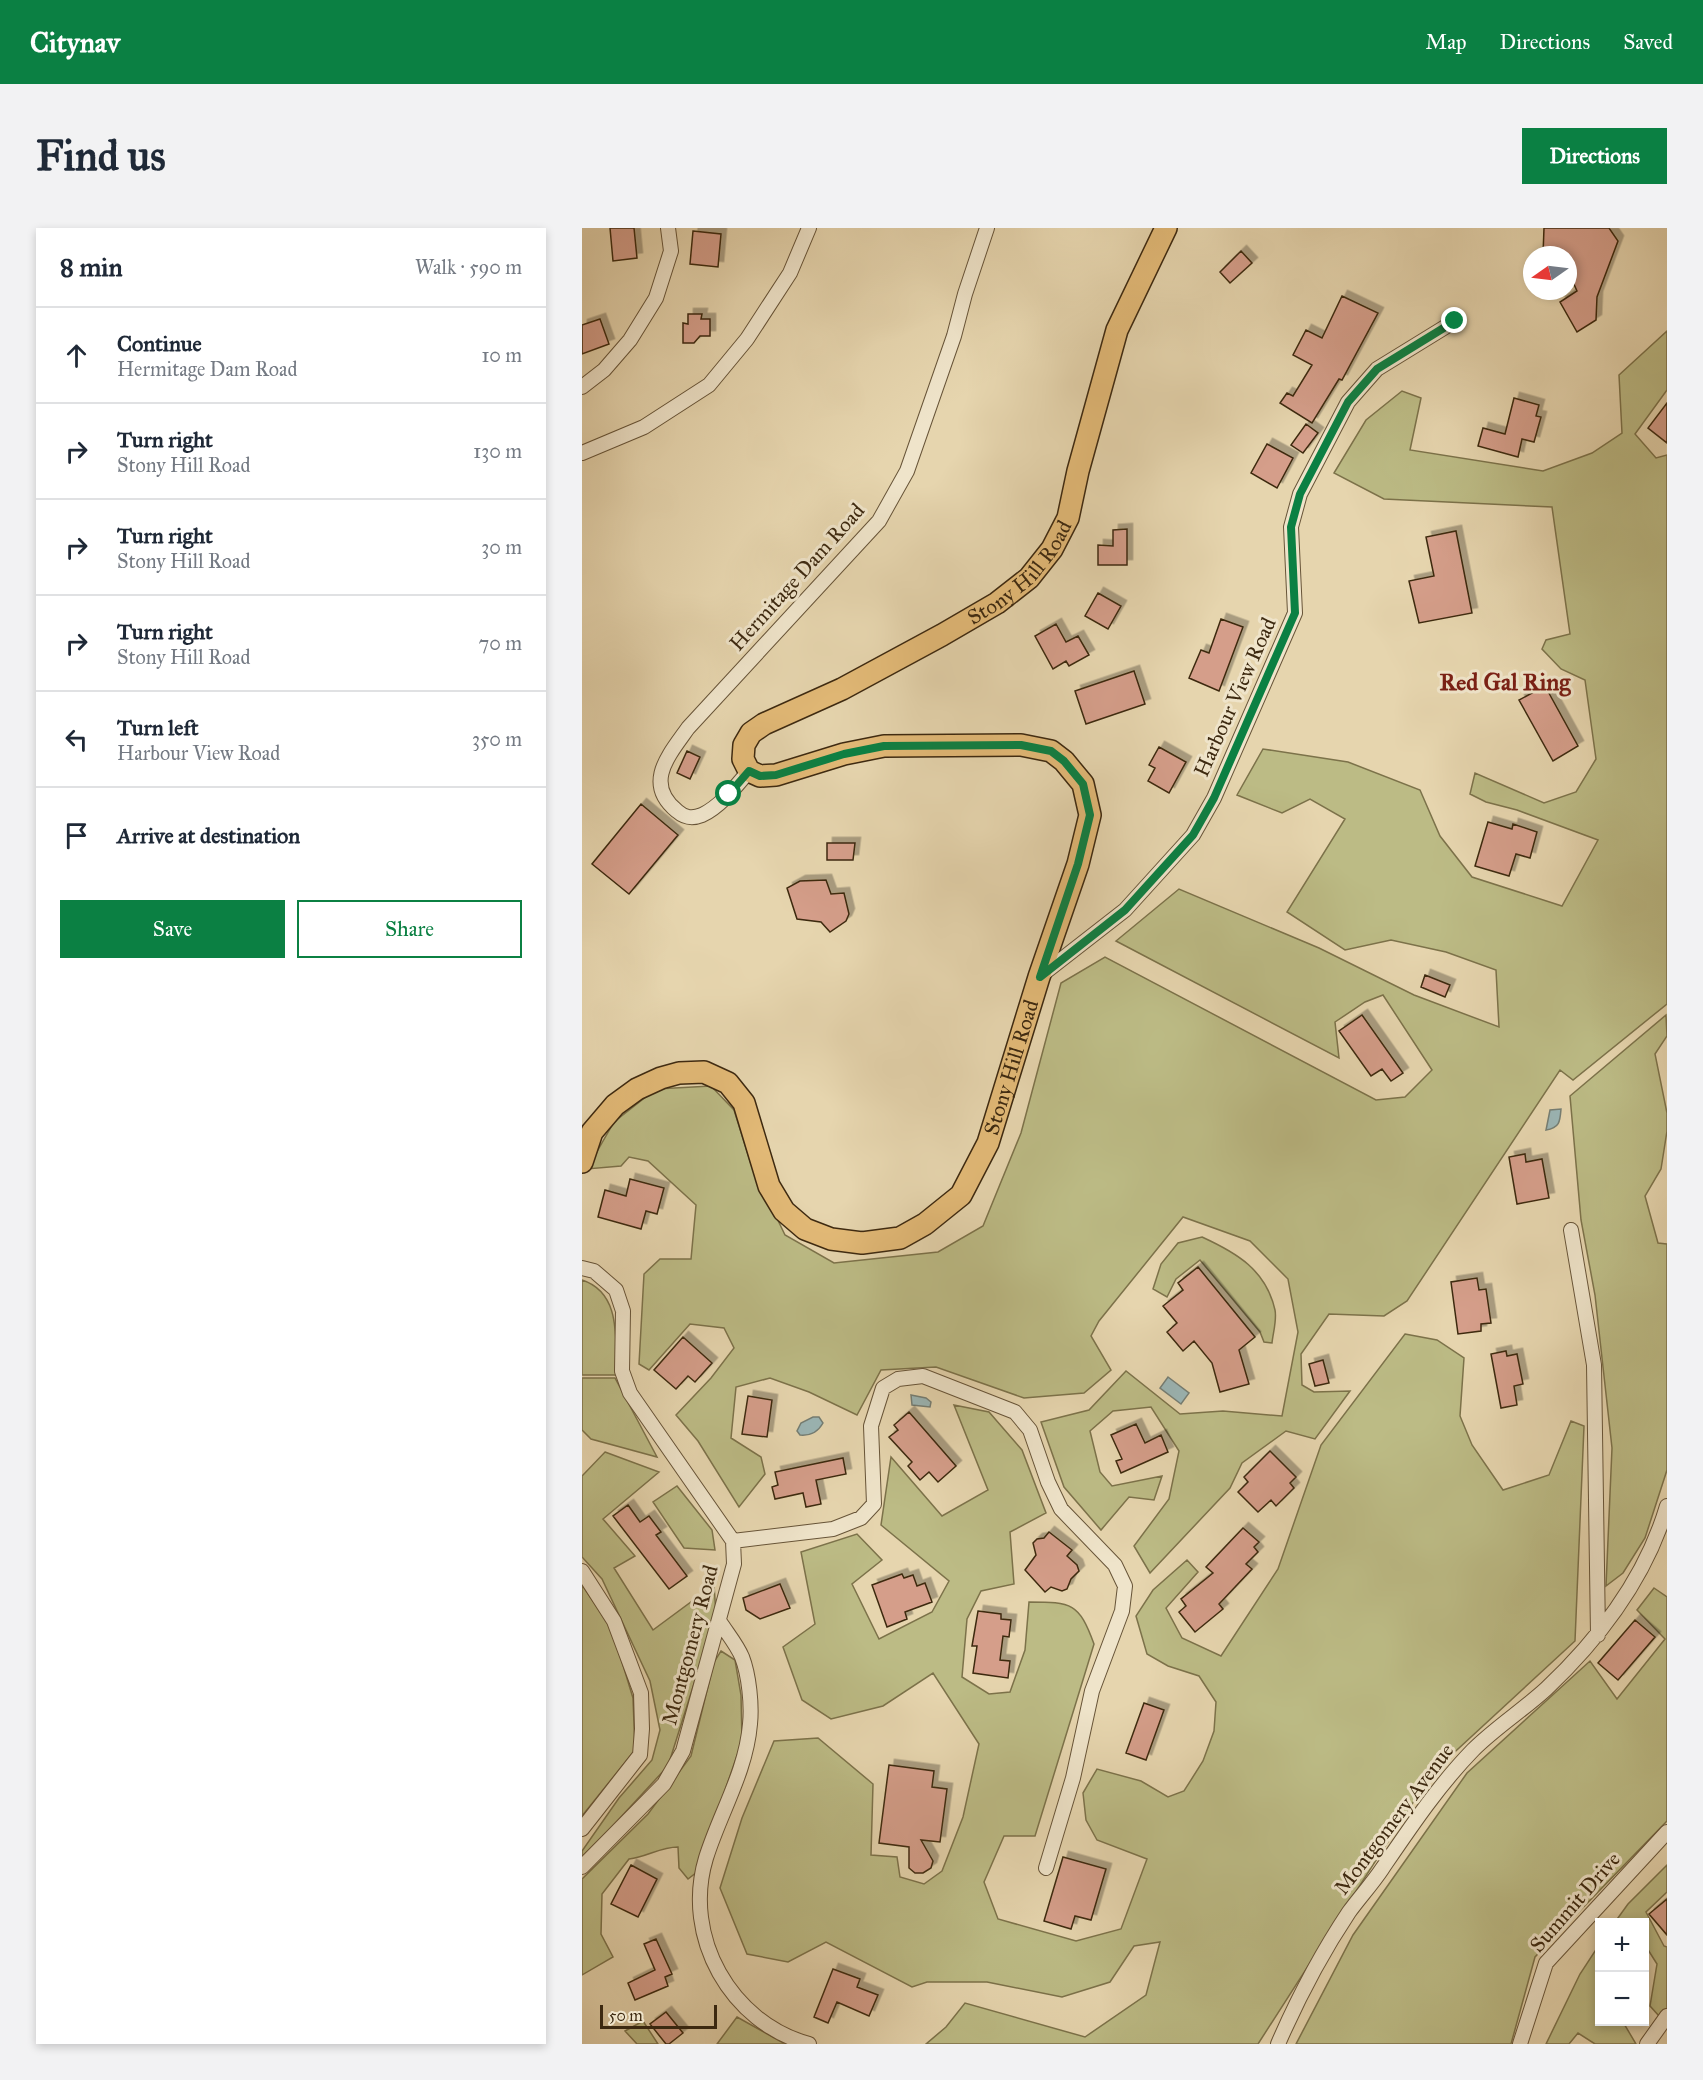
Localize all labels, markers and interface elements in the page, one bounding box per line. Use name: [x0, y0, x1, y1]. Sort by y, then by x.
text: Citynav: [30, 25, 120, 60]
text: Map: [1426, 29, 1467, 55]
text: Directions: [1500, 29, 1590, 55]
text: Saved: [1623, 29, 1673, 55]
button: Directions: [1522, 128, 1667, 184]
text: Find us: [36, 130, 166, 182]
north arrow: [1523, 246, 1577, 300]
text: 8 min: [60, 251, 123, 283]
text: Walk · 590 m: [415, 255, 522, 279]
route end: [1441, 307, 1467, 333]
text: Continue: [117, 330, 202, 357]
icon: ahead: [60, 339, 93, 372]
text: 10 m: [481, 343, 522, 367]
text: Hermitage Dam Road: [117, 357, 298, 381]
text: Turn right: [117, 426, 213, 453]
icon: right: [60, 435, 93, 468]
text: 130 m: [473, 439, 522, 463]
text: Stony Hill Road: [117, 453, 251, 477]
street label: Hermitage Dam Road: [724, 498, 870, 656]
street label: Stony Hill Road: [963, 516, 1078, 630]
text: Turn right: [117, 522, 213, 549]
icon: right: [60, 531, 93, 564]
text: 30 m: [481, 535, 522, 559]
text: Stony Hill Road: [117, 549, 251, 573]
street label: Harbour View Road: [1188, 613, 1282, 781]
text: Turn right: [117, 618, 213, 645]
icon: right: [60, 627, 93, 660]
text: 70 m: [479, 631, 522, 655]
text: Stony Hill Road: [117, 645, 251, 669]
district label: Red Gal Ring: [1440, 667, 1571, 697]
text: Turn left: [117, 714, 199, 741]
icon: left: [60, 723, 93, 756]
text: 350 m: [472, 727, 522, 751]
text: Harbour View Road: [117, 741, 280, 765]
route start: [715, 780, 741, 806]
icon: arrive: [60, 819, 93, 852]
text: Arrive at destination: [117, 822, 300, 849]
button: Save: [60, 900, 285, 958]
button: Share: [297, 900, 522, 958]
street label: Stony Hill Road: [978, 996, 1044, 1138]
street label: Montgomery Road: [656, 1562, 724, 1728]
street label: Montgomery Avenue: [1329, 1738, 1460, 1900]
street label: Summit Drive: [1524, 1846, 1626, 1958]
map controls: [1595, 1918, 1649, 2026]
button: +: [1595, 1918, 1649, 1972]
button: −: [1595, 1972, 1649, 2026]
scale bar: [600, 2002, 717, 2030]
text: 50 m: [609, 2006, 643, 2025]

